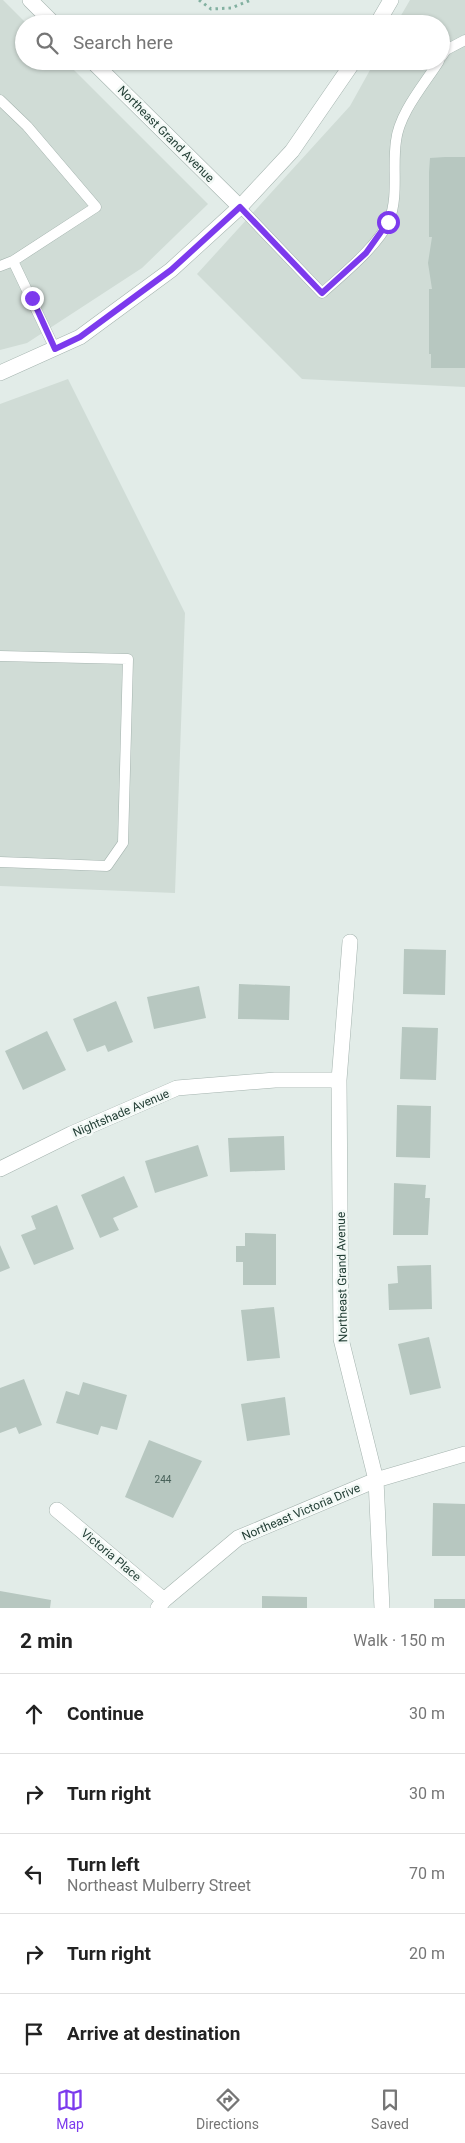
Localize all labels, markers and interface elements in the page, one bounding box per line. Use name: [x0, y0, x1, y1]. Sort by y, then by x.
search box: [15, 15, 450, 70]
icon: search: [33, 29, 61, 57]
text: Search here: [73, 31, 173, 54]
street label: Northeast Grand Avenue: [115, 83, 217, 185]
route start: [377, 211, 400, 234]
route end: [21, 287, 44, 310]
street label: Nightshade Avenue: [71, 1086, 171, 1140]
street label: Northeast Grand Avenue: [334, 1212, 350, 1342]
house number: 244: [155, 1474, 172, 1485]
street label: Northeast Victoria Drive: [240, 1481, 362, 1543]
street label: Victoria Place: [78, 1526, 144, 1584]
text: 2 min: [20, 1629, 73, 1653]
text: Walk · 150 m: [353, 1631, 445, 1650]
icon: ahead: [20, 1700, 48, 1728]
text: Continue: [67, 1702, 144, 1725]
text: 30 m: [409, 1704, 445, 1723]
icon: right: [20, 1780, 48, 1808]
text: Turn right: [67, 1782, 151, 1805]
text: 30 m: [409, 1784, 445, 1803]
text: Turn left: [67, 1853, 140, 1876]
icon: left: [20, 1860, 48, 1888]
text: 70 m: [409, 1864, 445, 1883]
text: Northeast Mulberry Street: [67, 1876, 251, 1895]
icon: right: [20, 1940, 48, 1968]
text: Turn right: [67, 1942, 151, 1965]
text: 20 m: [409, 1944, 445, 1963]
icon: arrive: [20, 2020, 48, 2048]
text: Arrive at destination: [67, 2022, 240, 2045]
tab: Map: [56, 2086, 84, 2132]
tab: Directions: [196, 2086, 259, 2132]
tab: Saved: [371, 2086, 409, 2132]

